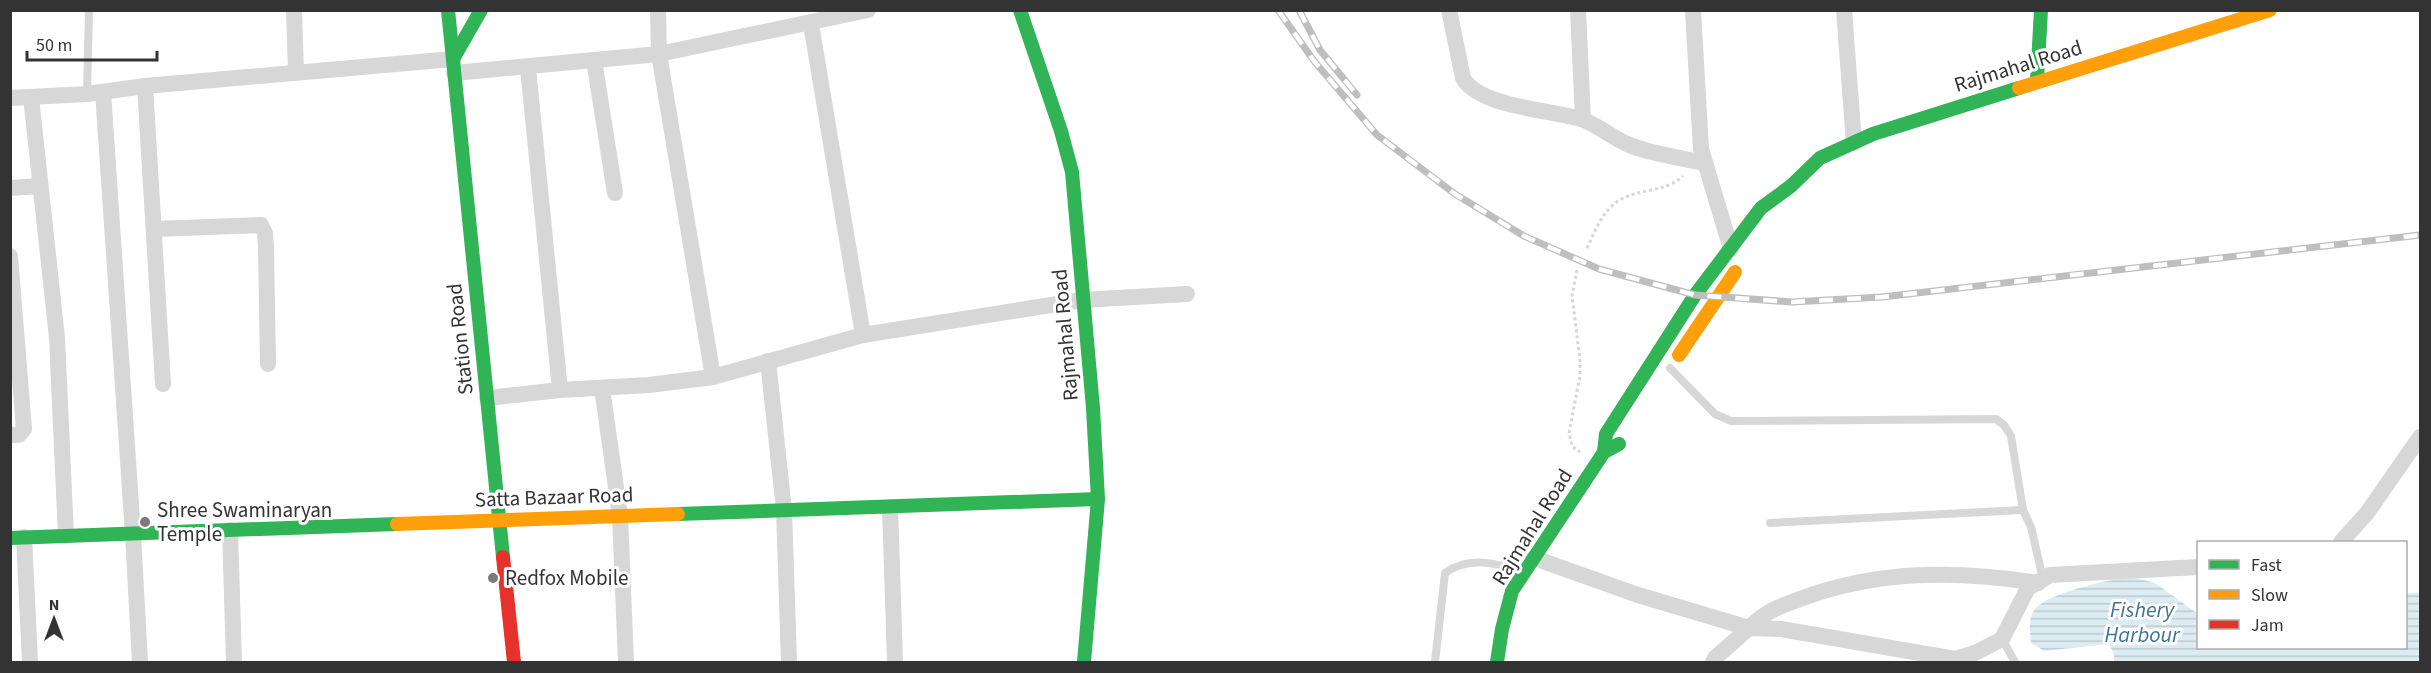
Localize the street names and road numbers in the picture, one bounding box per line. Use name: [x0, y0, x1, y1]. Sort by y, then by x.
street label: Rajmahal Road: [1950, 32, 2086, 100]
street label: Rajmahal Road: [1044, 268, 1086, 402]
street label: Station Road: [439, 282, 481, 396]
street label: Rajmahal Road: [1484, 463, 1580, 591]
street label: Satta Bazaar Road: [474, 479, 634, 515]

